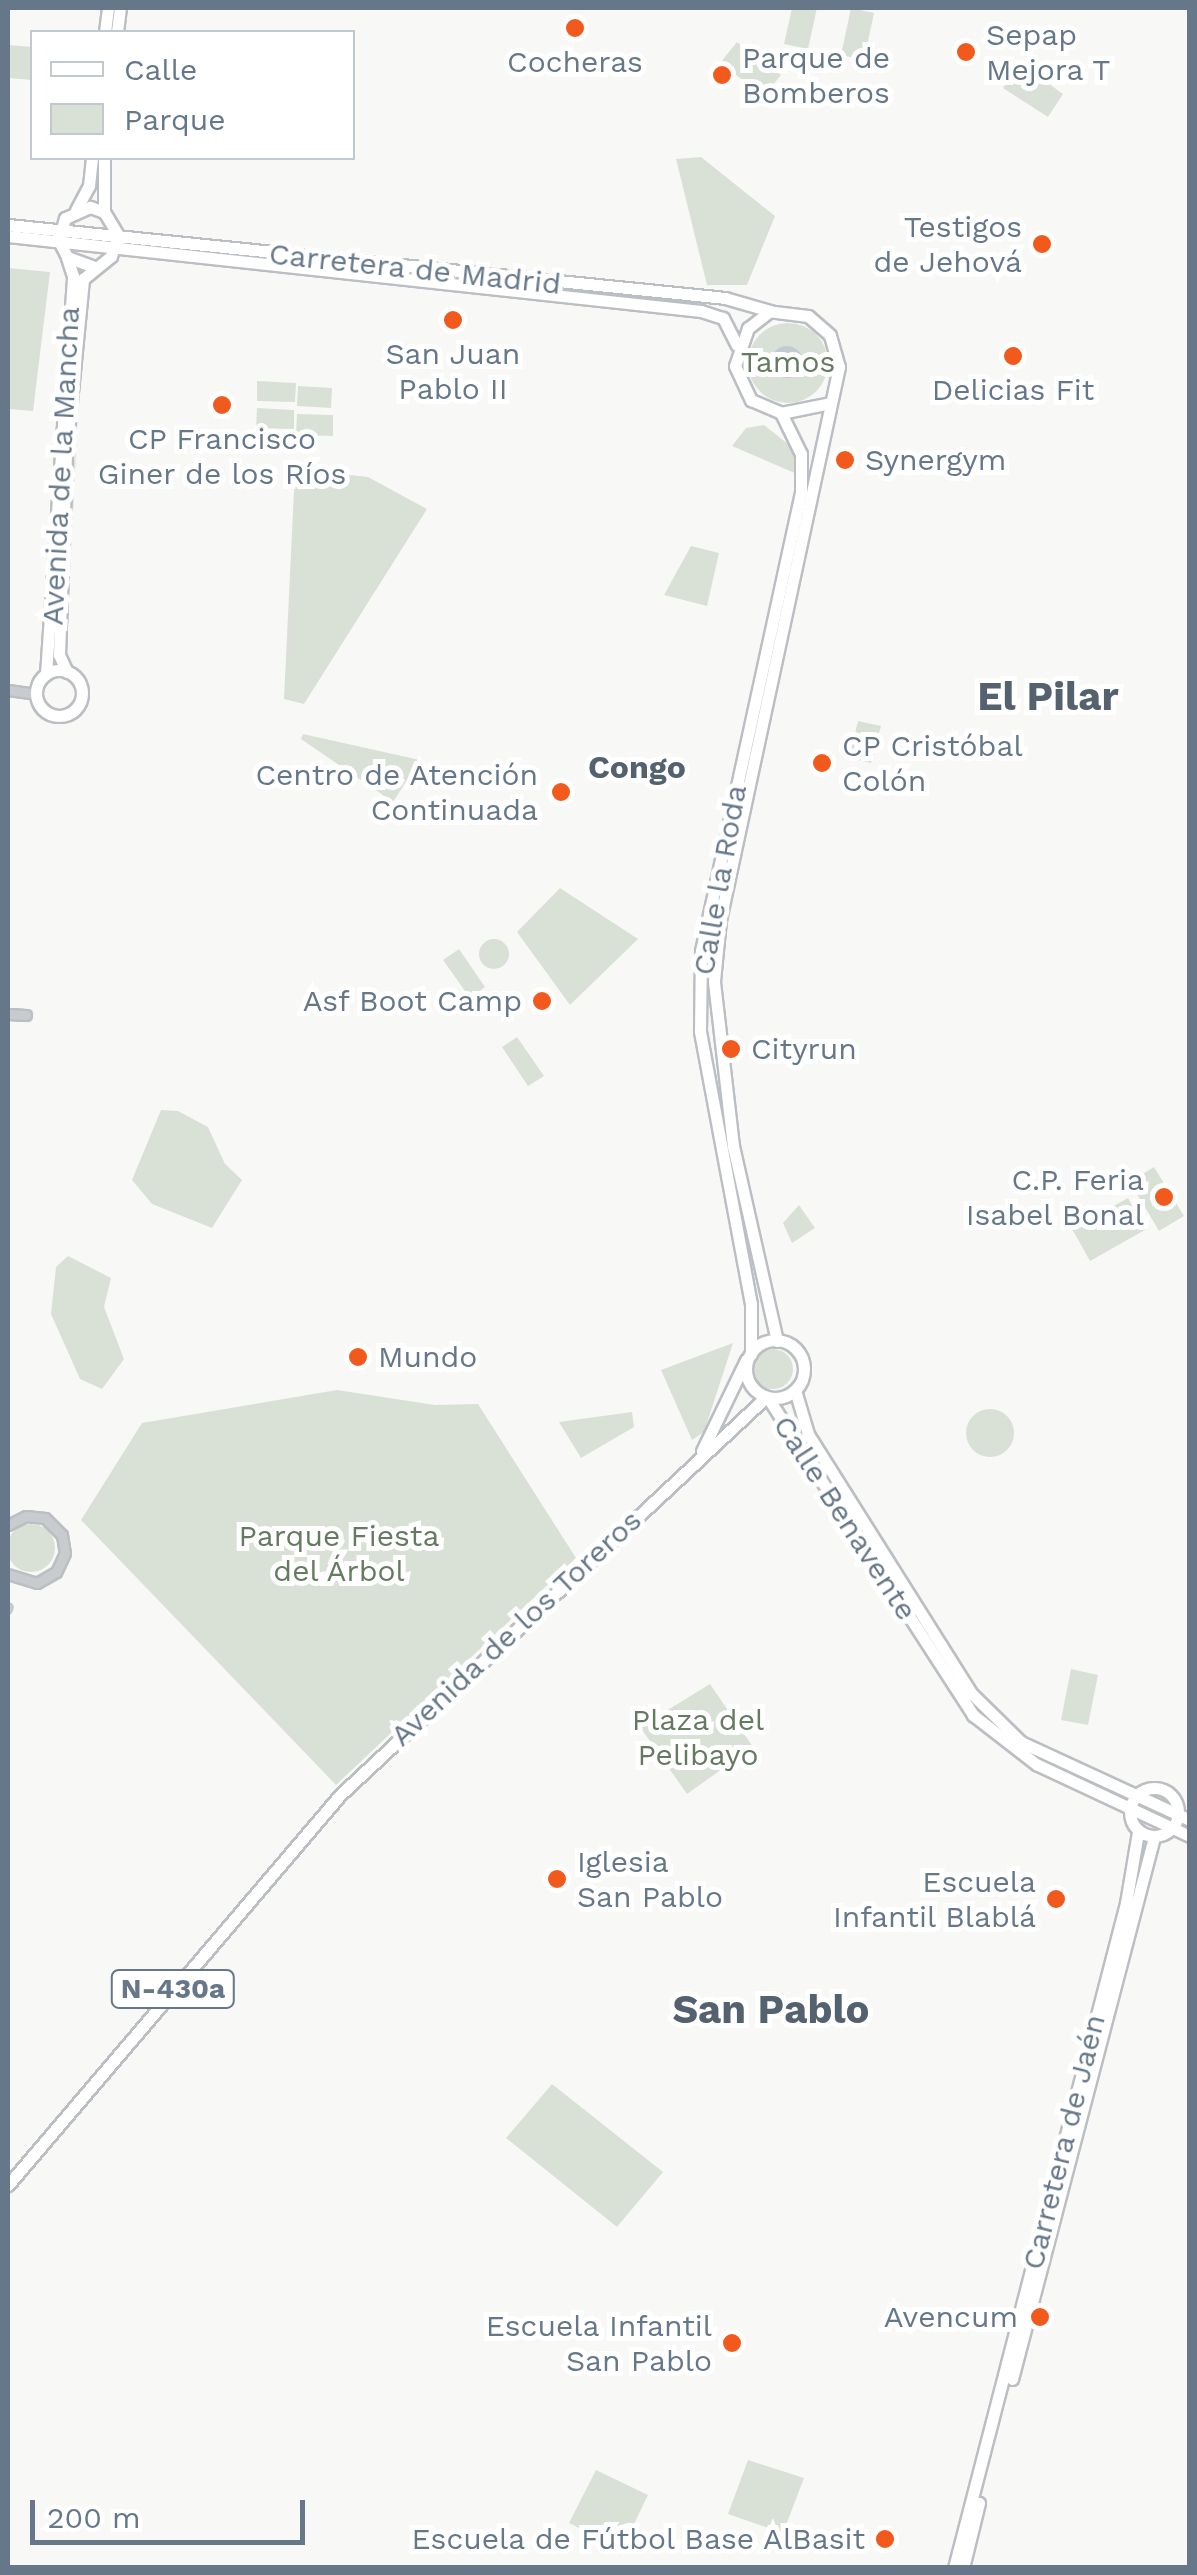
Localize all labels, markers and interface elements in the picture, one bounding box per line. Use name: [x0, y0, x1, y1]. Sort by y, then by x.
marker: Cocheras: [564, 17, 586, 39]
place label: Sepap Mejora T: [986, 17, 1112, 88]
legend: [30, 30, 355, 160]
place label: Parque de Bomberos: [742, 40, 890, 110]
marker: Sepap Mejora T: [955, 41, 977, 63]
place label: Cocheras: [507, 44, 643, 80]
text: Calle: [124, 52, 197, 87]
marker: Parque de Bomberos: [711, 64, 733, 86]
text: Parque: [124, 102, 226, 137]
place label: Testigos de Jehová: [873, 209, 1022, 280]
marker: Testigos de Jehová: [1031, 233, 1053, 255]
street label: Carretera de Madrid: [267, 236, 563, 302]
street label: Avenida de la Mancha: [35, 305, 87, 627]
marker: San Juan Pablo II: [442, 309, 464, 331]
place label: San Juan Pablo II: [385, 336, 521, 406]
park label: Tamos: [741, 344, 835, 380]
marker: Delicias Fit: [1002, 345, 1024, 367]
place label: Delicias Fit: [932, 372, 1094, 408]
marker: CP Francisco Giner de los Ríos: [211, 394, 233, 416]
place label: CP Francisco Giner de los Ríos: [97, 421, 347, 492]
place label: Synergym: [865, 442, 1006, 478]
marker: Synergym: [834, 449, 856, 471]
district label: El Pilar: [977, 673, 1119, 721]
place label: CP Cristóbal Colón: [842, 728, 1023, 798]
district label: Congo: [588, 748, 686, 786]
marker: CP Cristóbal Colón: [811, 752, 833, 774]
place label: Centro de Atención Continuada: [254, 757, 538, 828]
marker: Centro de Atención Continuada: [548, 779, 574, 805]
street label: Calle la Roda: [686, 782, 754, 978]
place label: Asf Boot Camp: [301, 983, 522, 1019]
marker: Asf Boot Camp: [531, 990, 553, 1012]
place label: Cityrun: [751, 1031, 857, 1067]
marker: Cityrun: [720, 1038, 742, 1060]
place label: C.P. Feria Isabel Bonal: [965, 1162, 1144, 1232]
marker: C.P. Feria Isabel Bonal: [1153, 1186, 1175, 1208]
place label: Mundo: [378, 1339, 477, 1375]
marker: Mundo: [347, 1346, 369, 1368]
street label: Calle Benavente: [765, 1409, 925, 1627]
street label: Avenida de los Toreros: [383, 1502, 649, 1754]
park label: Parque Fiesta del Árbol: [239, 1518, 439, 1588]
park label: Plaza del Pelibayo: [632, 1702, 764, 1772]
place label: Iglesia San Pablo: [577, 1844, 723, 1914]
place label: Escuela Infantil Blablá: [832, 1864, 1036, 1934]
marker: Iglesia San Pablo: [546, 1868, 568, 1890]
marker: Escuela Infantil Blablá: [1045, 1888, 1067, 1910]
road number: N-430a: [110, 1966, 236, 2012]
district label: San Pablo: [672, 1986, 870, 2034]
street label: Carretera de Jaén: [1015, 2010, 1113, 2274]
place label: Avencum: [884, 2299, 1018, 2335]
marker: Avencum: [1027, 2304, 1053, 2330]
place label: Escuela Infantil San Pablo: [485, 2308, 712, 2378]
marker: Escuela Infantil San Pablo: [721, 2332, 743, 2354]
scale bar: [35, 2480, 310, 2542]
text: 200 m: [47, 2500, 141, 2535]
place label: Escuela de Fútbol Base AlBasit: [409, 2521, 865, 2557]
marker: Escuela de Fútbol Base AlBasit: [874, 2528, 896, 2550]

